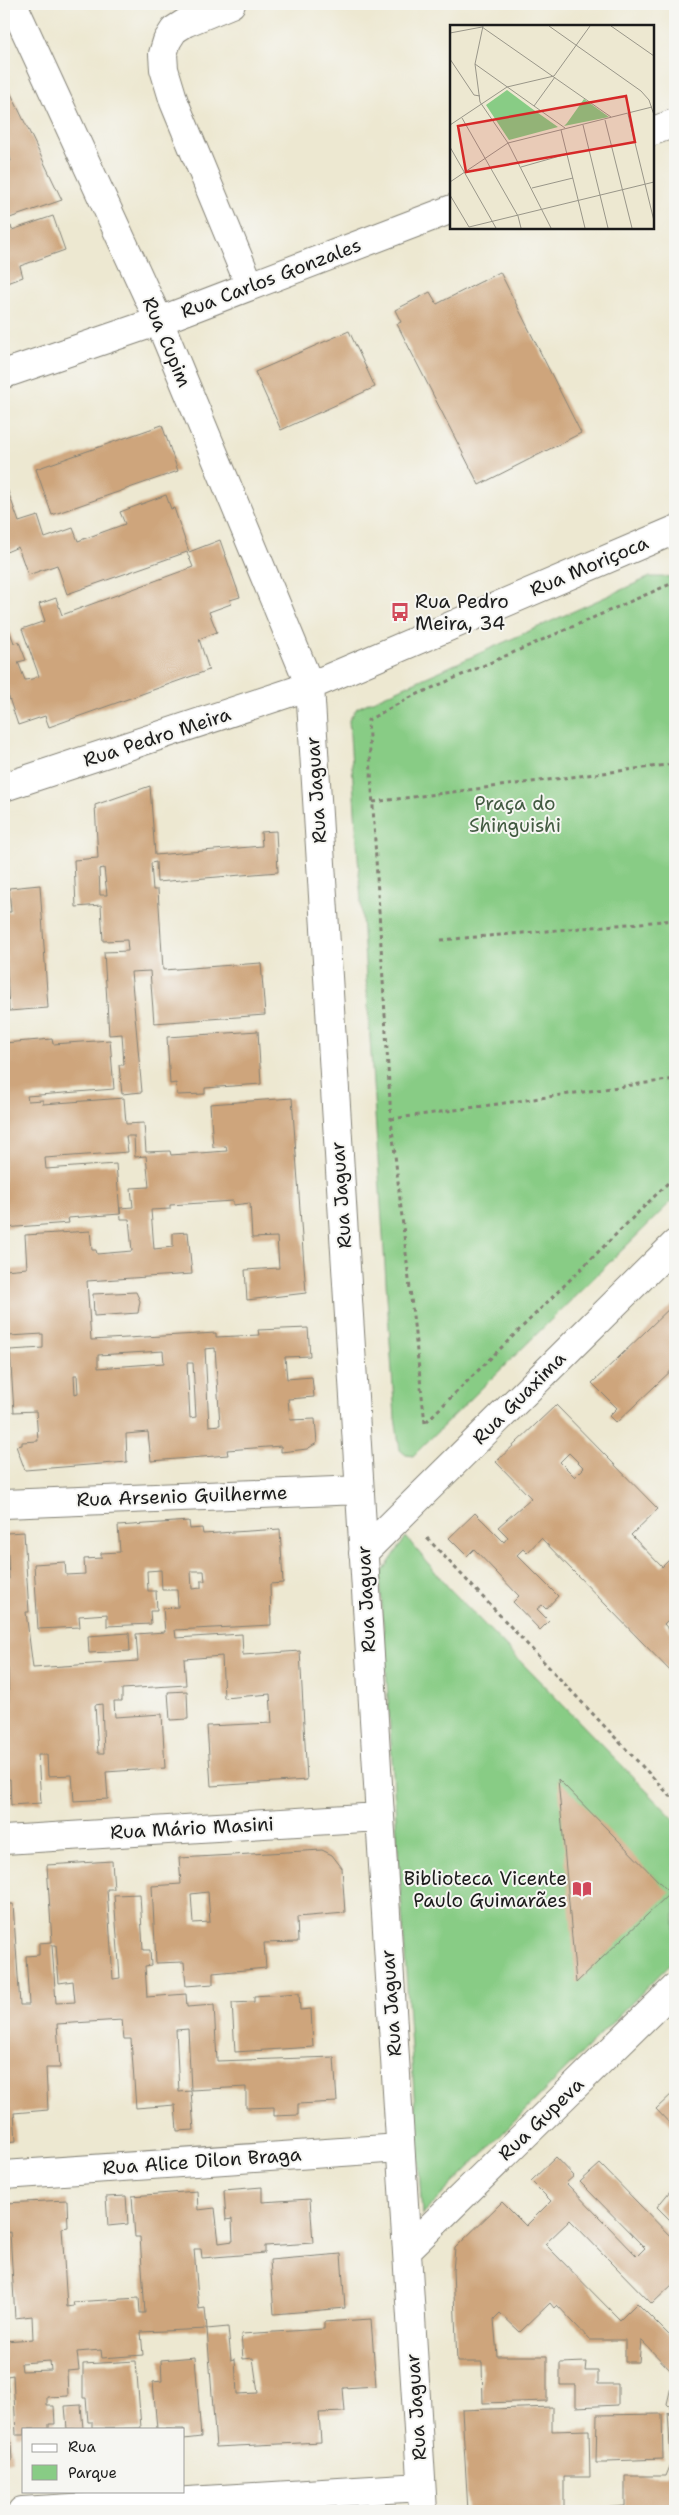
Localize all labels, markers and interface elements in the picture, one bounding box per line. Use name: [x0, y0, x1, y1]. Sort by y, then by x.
inset map: [450, 25, 654, 229]
street label: Rua Carlos Gonzales: [177, 232, 365, 324]
street label: Rua Cupim: [137, 293, 197, 391]
street label: Rua Moriçoca: [526, 530, 652, 602]
place label: Rua Pedro Meira, 34: [415, 589, 509, 636]
bus stop icon: Rua Pedro Meira, 34: [389, 601, 411, 623]
street label: Rua Pedro Meira: [80, 701, 234, 773]
street label: Rua Jaguar: [300, 736, 332, 844]
park label: Praça do Shinguishi: [469, 791, 561, 838]
street label: Rua Jaguar: [325, 1141, 357, 1249]
street label: Rua Guaxima: [467, 1346, 571, 1450]
street label: Rua Arsenio Guilherme: [76, 1480, 288, 1512]
street label: Rua Jaguar: [351, 1545, 381, 1653]
street label: Rua Mário Masini: [110, 1811, 274, 1845]
place label: Biblioteca Vicente Paulo Guimarães: [404, 1866, 567, 1913]
library icon: Biblioteca Vicente Paulo Guimarães: [571, 1878, 593, 1900]
street label: Rua Jaguar: [375, 1949, 407, 2057]
street label: Rua Gupeva: [493, 2072, 589, 2166]
street label: Rua Alice Dilon Braga: [102, 2142, 303, 2180]
street label: Rua Jaguar: [400, 2353, 432, 2461]
legend: [22, 2428, 185, 2492]
text: Rua: [68, 2437, 97, 2457]
text: Parque: [68, 2463, 117, 2483]

